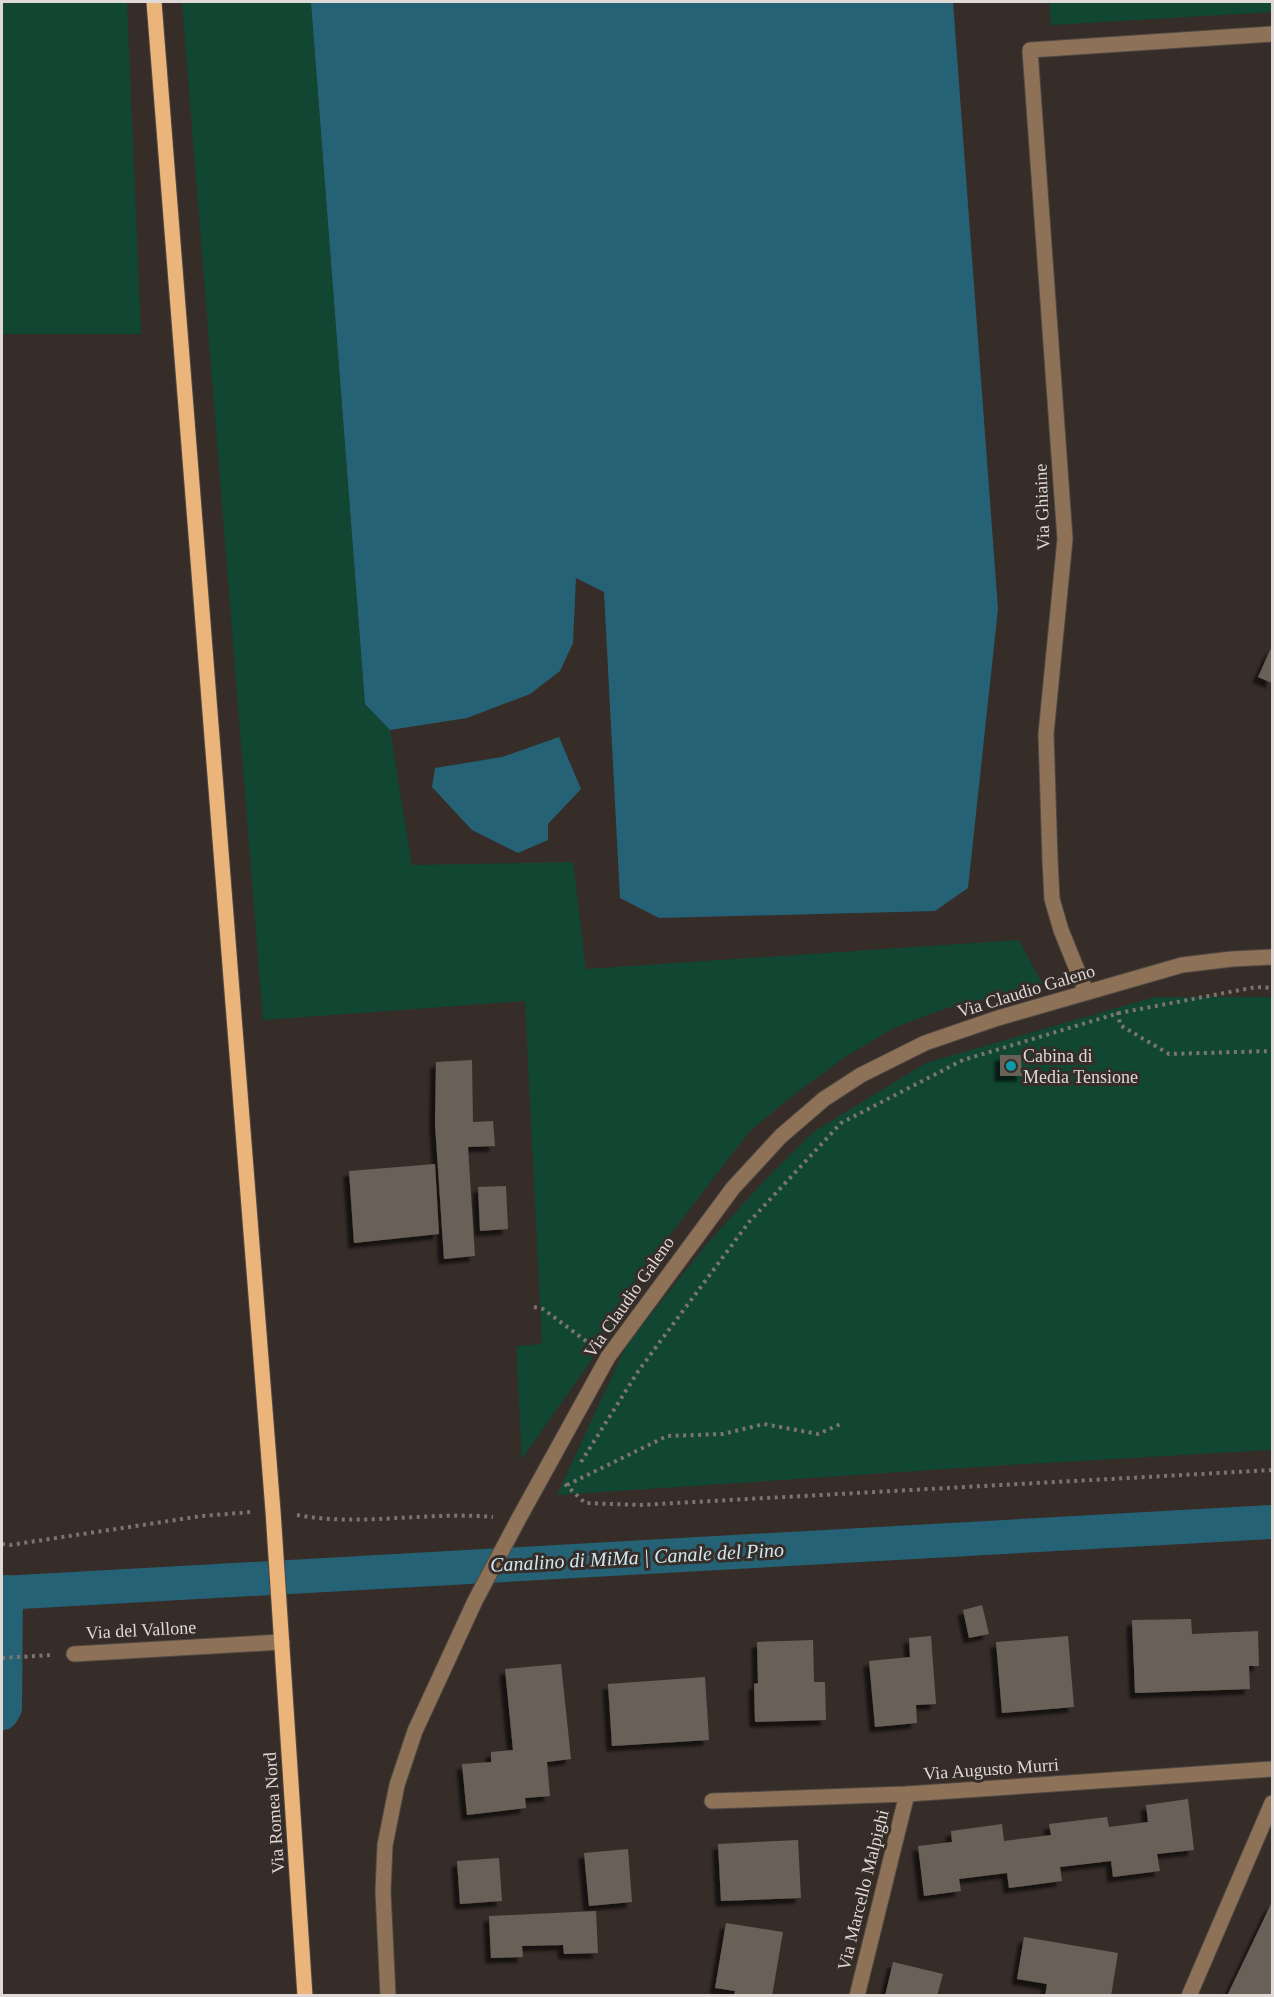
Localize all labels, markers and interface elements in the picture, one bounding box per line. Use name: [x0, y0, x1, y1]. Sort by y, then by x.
street label: Via Ghiaine: [1030, 463, 1054, 551]
street label: Via Claudio Galeno: [955, 961, 1097, 1021]
place label: Cabina di Media Tensione: [1023, 1046, 1138, 1087]
marker: Cabina di Media Tensione: [1004, 1059, 1018, 1073]
street label: Via Claudio Galeno: [580, 1233, 678, 1361]
water label: Canalino di MiMa | Canale del Pino: [489, 1538, 785, 1577]
street label: Via del Vallone: [85, 1617, 197, 1643]
street label: Via Romea Nord: [260, 1752, 288, 1874]
street label: Via Augusto Murri: [923, 1754, 1059, 1784]
street label: Via Marcello Malpighi: [833, 1808, 893, 1972]

